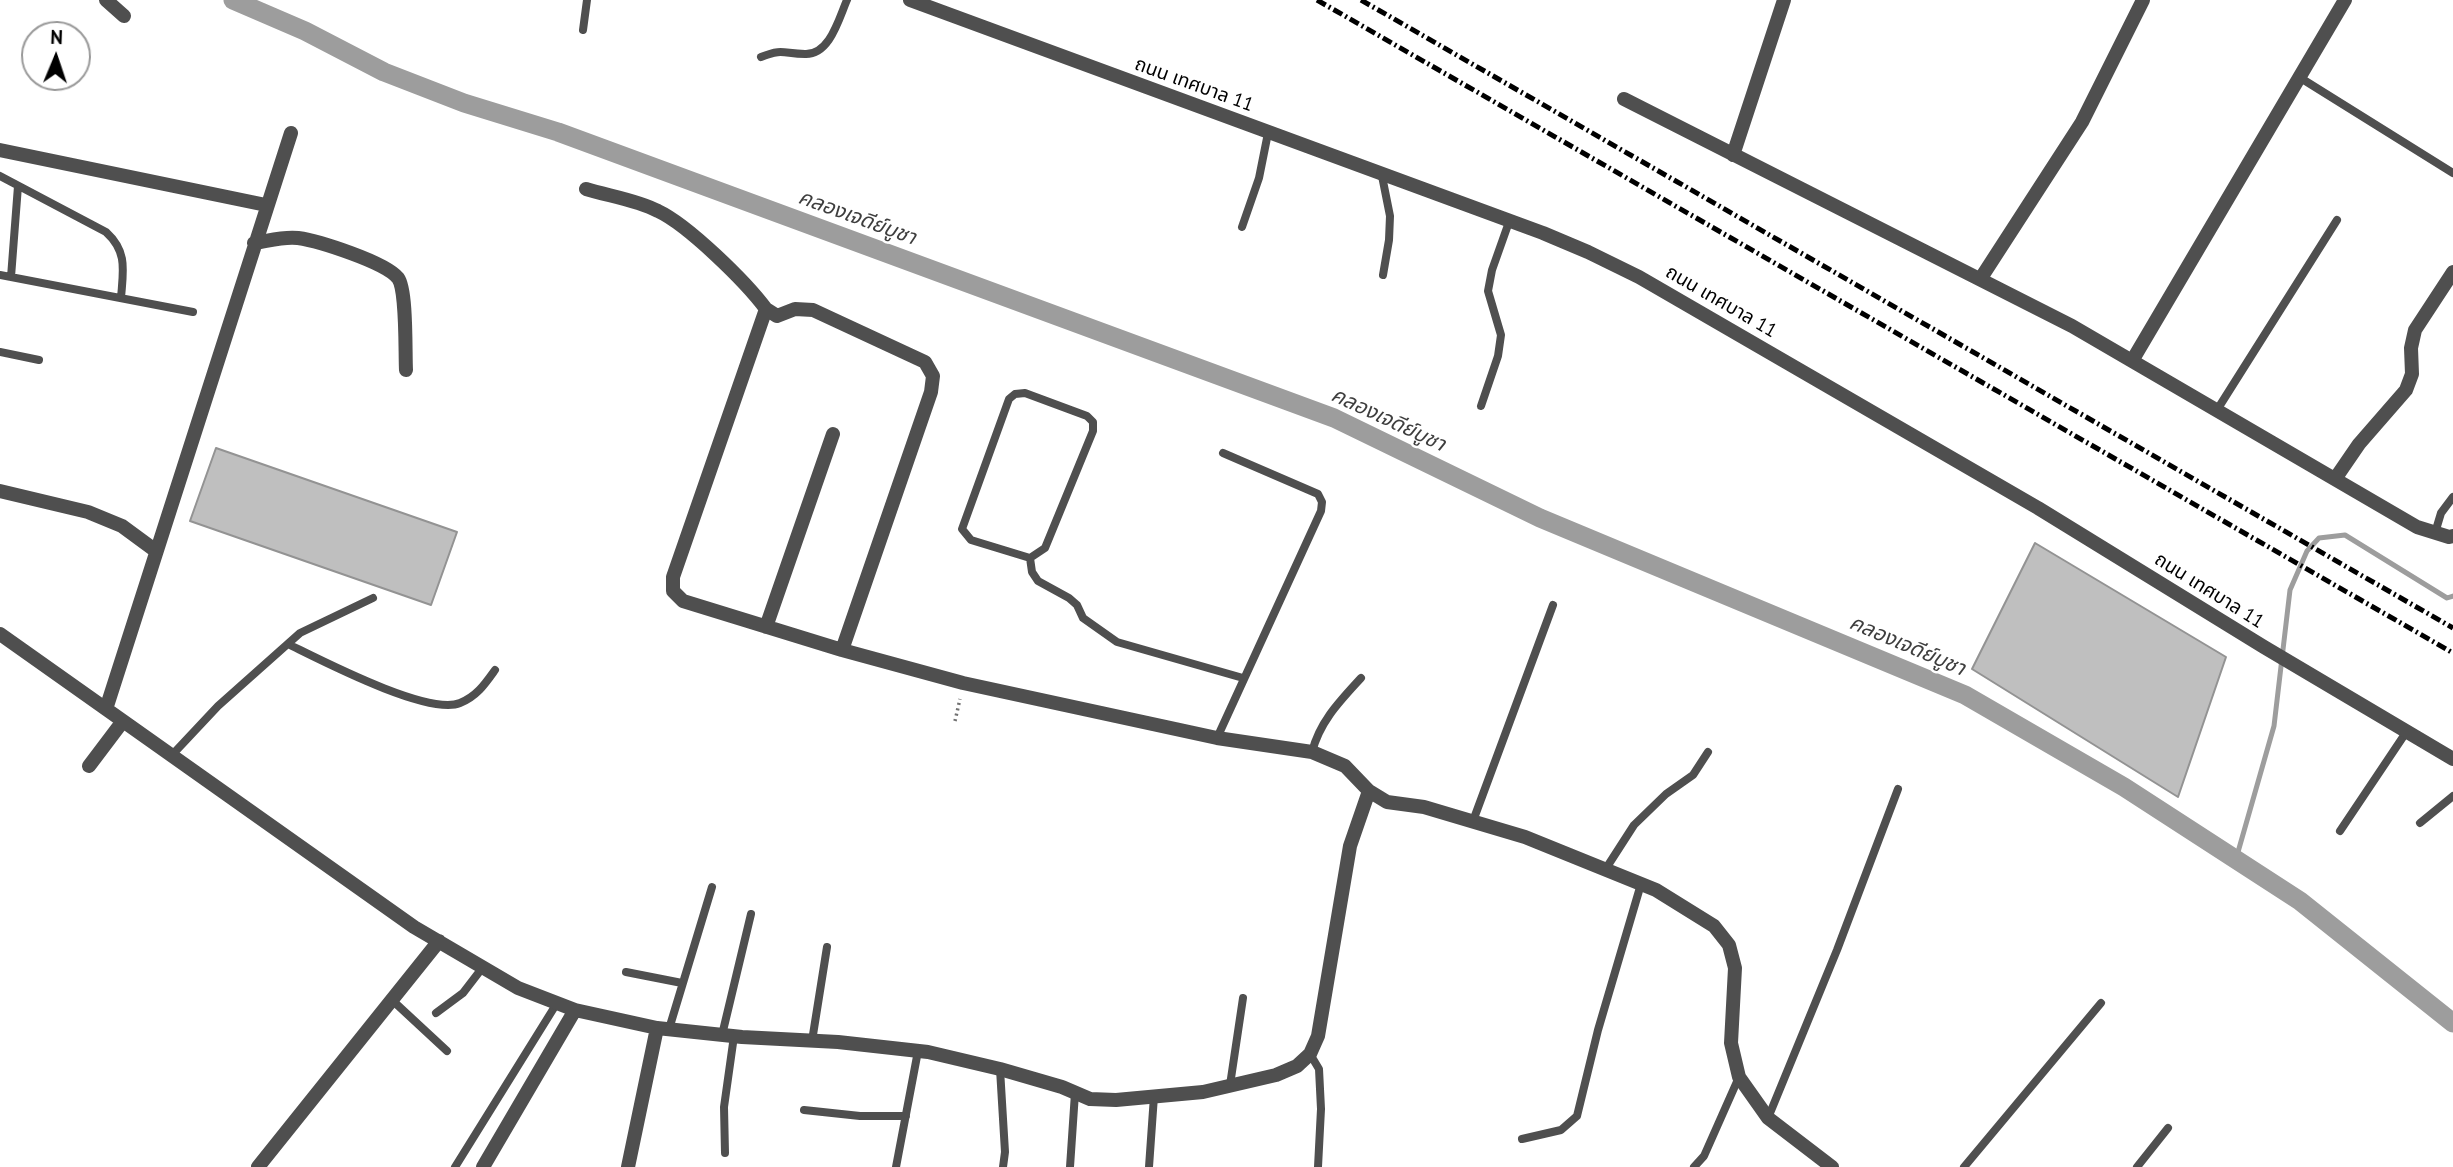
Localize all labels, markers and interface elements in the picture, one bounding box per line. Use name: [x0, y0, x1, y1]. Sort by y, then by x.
north arrow: [21, 21, 91, 91]
text: N: [50, 25, 63, 49]
street label: ถนน เทศบาล 11: [1131, 53, 1257, 117]
water label: คลองเจดีย์บูชา: [795, 185, 919, 251]
street label: ถนน เทศบาล 11: [1661, 261, 1781, 343]
water label: คลองเจดีย์บูชา: [1327, 383, 1449, 457]
street label: ถนน เทศบาล 11: [2150, 548, 2268, 634]
water label: คลองเจดีย์บูชา: [1845, 610, 1969, 682]

